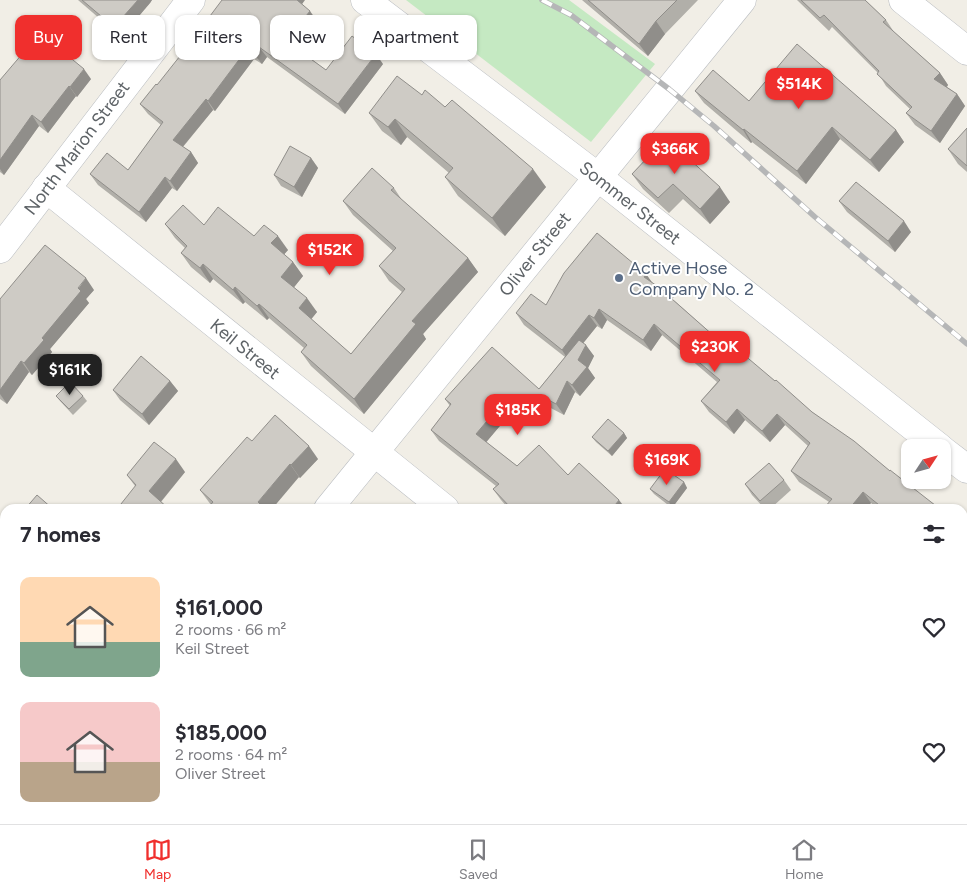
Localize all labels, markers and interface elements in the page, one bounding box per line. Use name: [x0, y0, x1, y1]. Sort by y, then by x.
chip: Buy: [15, 15, 82, 60]
chip: Rent: [92, 15, 165, 60]
chip: Filters: [175, 15, 260, 60]
chip: New: [270, 15, 344, 60]
chip: Apartment: [354, 15, 477, 60]
pin: $514K: [764, 68, 834, 110]
text: $514K: [776, 74, 822, 93]
street label: North Marion Street: [20, 77, 135, 219]
pin: $366K: [640, 132, 710, 175]
text: $366K: [652, 139, 698, 158]
street label: Sommer Street: [575, 157, 685, 250]
street label: Oliver Street: [494, 207, 576, 301]
pin: $152K: [295, 234, 365, 276]
text: $152K: [308, 240, 352, 259]
place label: Active Hose Company No. 2: [629, 257, 754, 300]
marker: Active Hose Company No. 2: [613, 272, 625, 284]
street label: Keil Street: [206, 314, 285, 384]
pin: $230K: [680, 330, 750, 373]
text: $230K: [691, 337, 739, 356]
pin: $161K: [35, 354, 105, 396]
text: $161K: [49, 360, 91, 379]
pin: $185K: [483, 394, 553, 436]
text: $185K: [495, 400, 541, 419]
north arrow: [901, 439, 951, 489]
map controls: [901, 439, 951, 489]
pin: $169K: [632, 444, 702, 486]
text: $169K: [645, 450, 689, 469]
icon: filters: [920, 520, 948, 548]
text: 7 homes: [20, 522, 101, 547]
text: $161,000: [175, 595, 263, 620]
icon: home: [60, 597, 120, 657]
icon: heart: [920, 613, 948, 641]
text: 2 rooms · 66 m²: [175, 620, 286, 639]
text: Keil Street: [175, 639, 249, 658]
text: $185,000: [175, 720, 267, 745]
icon: home: [60, 722, 120, 782]
icon: heart: [920, 738, 948, 766]
text: 2 rooms · 64 m²: [175, 745, 287, 764]
text: Oliver Street: [175, 764, 266, 783]
tab: Map: [144, 836, 172, 883]
tab: Saved: [459, 836, 498, 883]
tab: Home: [785, 836, 823, 883]

